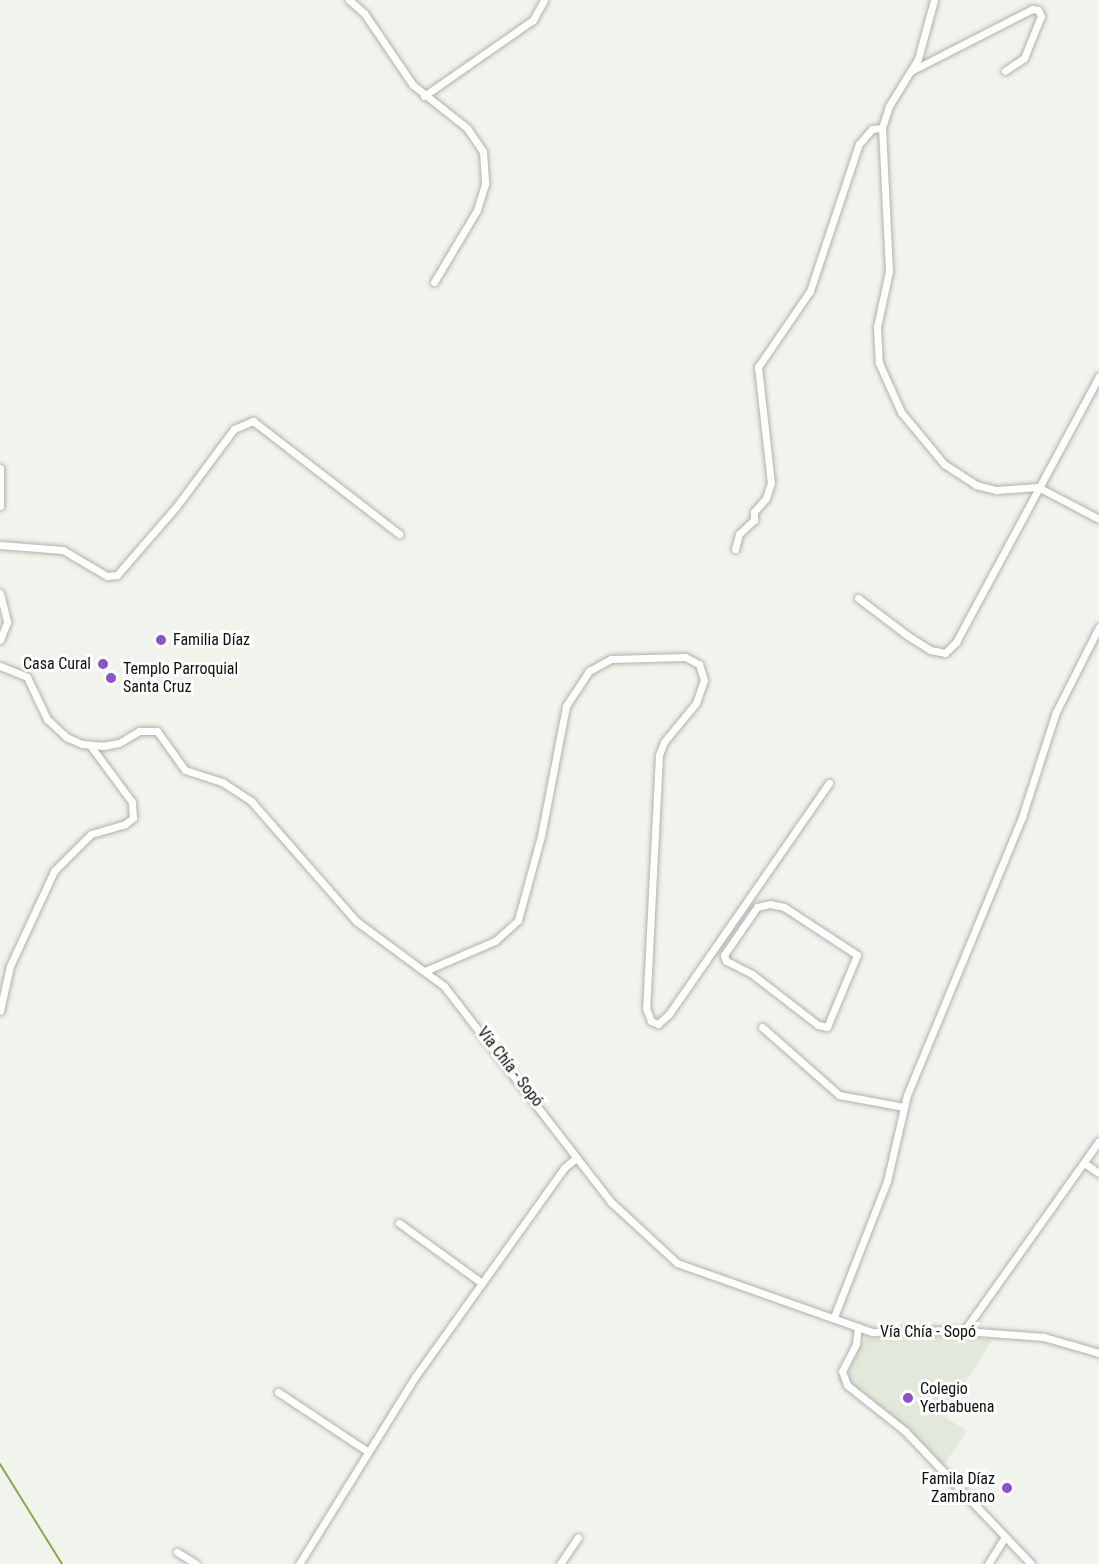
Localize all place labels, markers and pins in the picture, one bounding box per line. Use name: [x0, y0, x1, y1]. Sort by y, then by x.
place label: Familia Díaz: [173, 630, 250, 650]
marker: Familia Díaz: [154, 633, 168, 647]
place label: Casa Cural: [23, 654, 91, 674]
marker: Casa Cural: [96, 657, 110, 671]
place label: Templo Parroquial Santa Cruz: [123, 659, 238, 697]
marker: Templo Parroquial Santa Cruz: [104, 671, 118, 685]
place label: Colegio Yerbabuena: [920, 1379, 994, 1417]
marker: Colegio Yerbabuena: [901, 1391, 915, 1405]
place label: Famila Díaz Zambrano: [922, 1469, 995, 1507]
marker: Famila Díaz Zambrano: [1000, 1481, 1014, 1495]

